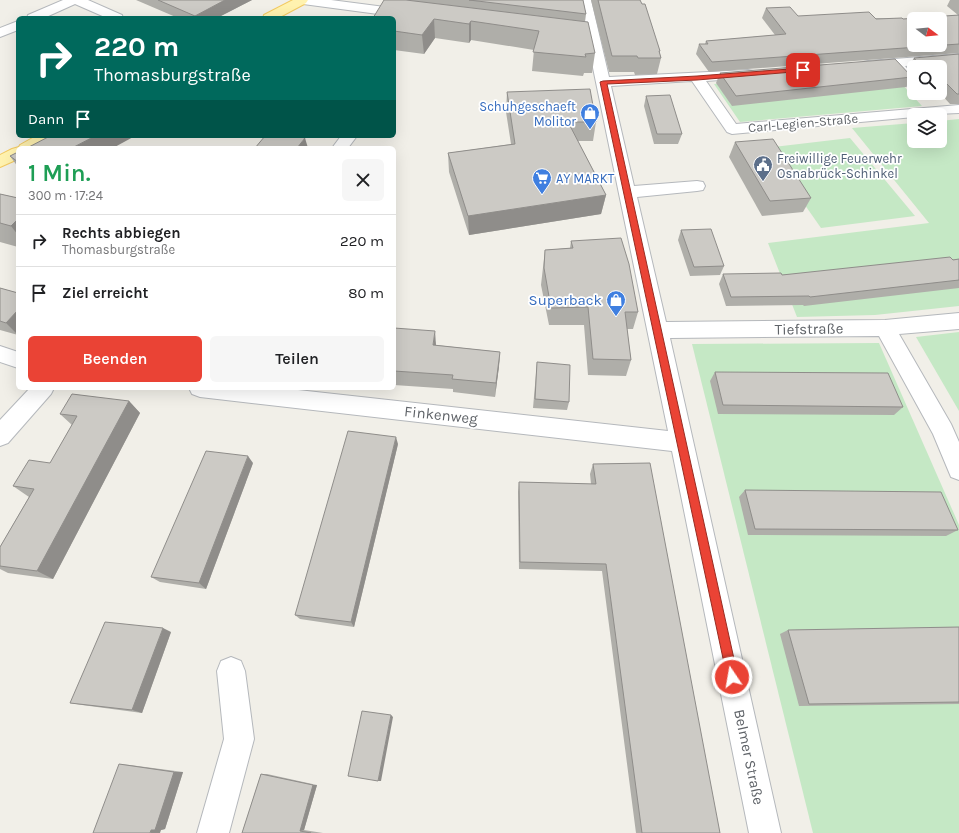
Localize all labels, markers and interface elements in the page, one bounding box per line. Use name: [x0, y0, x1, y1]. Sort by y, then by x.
north arrow: [907, 12, 947, 52]
map controls: [907, 12, 947, 148]
text: 220 m: [94, 30, 179, 63]
icon: right: [28, 32, 80, 84]
pin: [786, 53, 820, 87]
icon: arrive: [792, 59, 814, 81]
button: search: [907, 60, 947, 100]
text: Thomasburgstraße: [94, 64, 251, 86]
place label: Schuhgeschaeft Molitor: [479, 99, 576, 129]
shop icon: Schuhgeschaeft Molitor: [579, 102, 601, 130]
icon: arrive: [72, 108, 94, 130]
button: layers: [907, 108, 947, 148]
text: Dann: [28, 110, 64, 128]
street label: Carl-Legien-Straße: [747, 111, 859, 135]
place label: Freiwillige Feuerwehr Osnabrück-Schinkel: [777, 151, 902, 181]
public building icon: Freiwillige Feuerwehr Osnabrück-Schinkel: [752, 154, 774, 182]
text: 1 Min.: [28, 159, 91, 187]
button: close: [342, 159, 384, 201]
supermarket icon: AY MARKT: [531, 167, 553, 195]
place label: AY MARKT: [556, 171, 615, 186]
text: 300 m · 17:24: [28, 188, 103, 203]
text: Rechts abbiegen: [62, 224, 181, 242]
icon: right: [28, 230, 50, 252]
text: 220 m: [340, 232, 384, 250]
text: Thomasburgstraße: [62, 242, 175, 257]
icon: arrive: [28, 282, 50, 304]
text: Ziel erreicht: [62, 284, 148, 302]
text: 80 m: [348, 284, 384, 302]
shop icon: Superback: [605, 289, 627, 317]
place label: Superback: [529, 291, 602, 309]
street label: Tiefstraße: [775, 319, 843, 339]
button: Beenden: [28, 336, 202, 382]
button: Teilen: [210, 336, 384, 382]
street label: Finkenweg: [403, 402, 479, 428]
position arrow: [711, 656, 753, 698]
street label: Belmer Straße: [730, 708, 768, 806]

